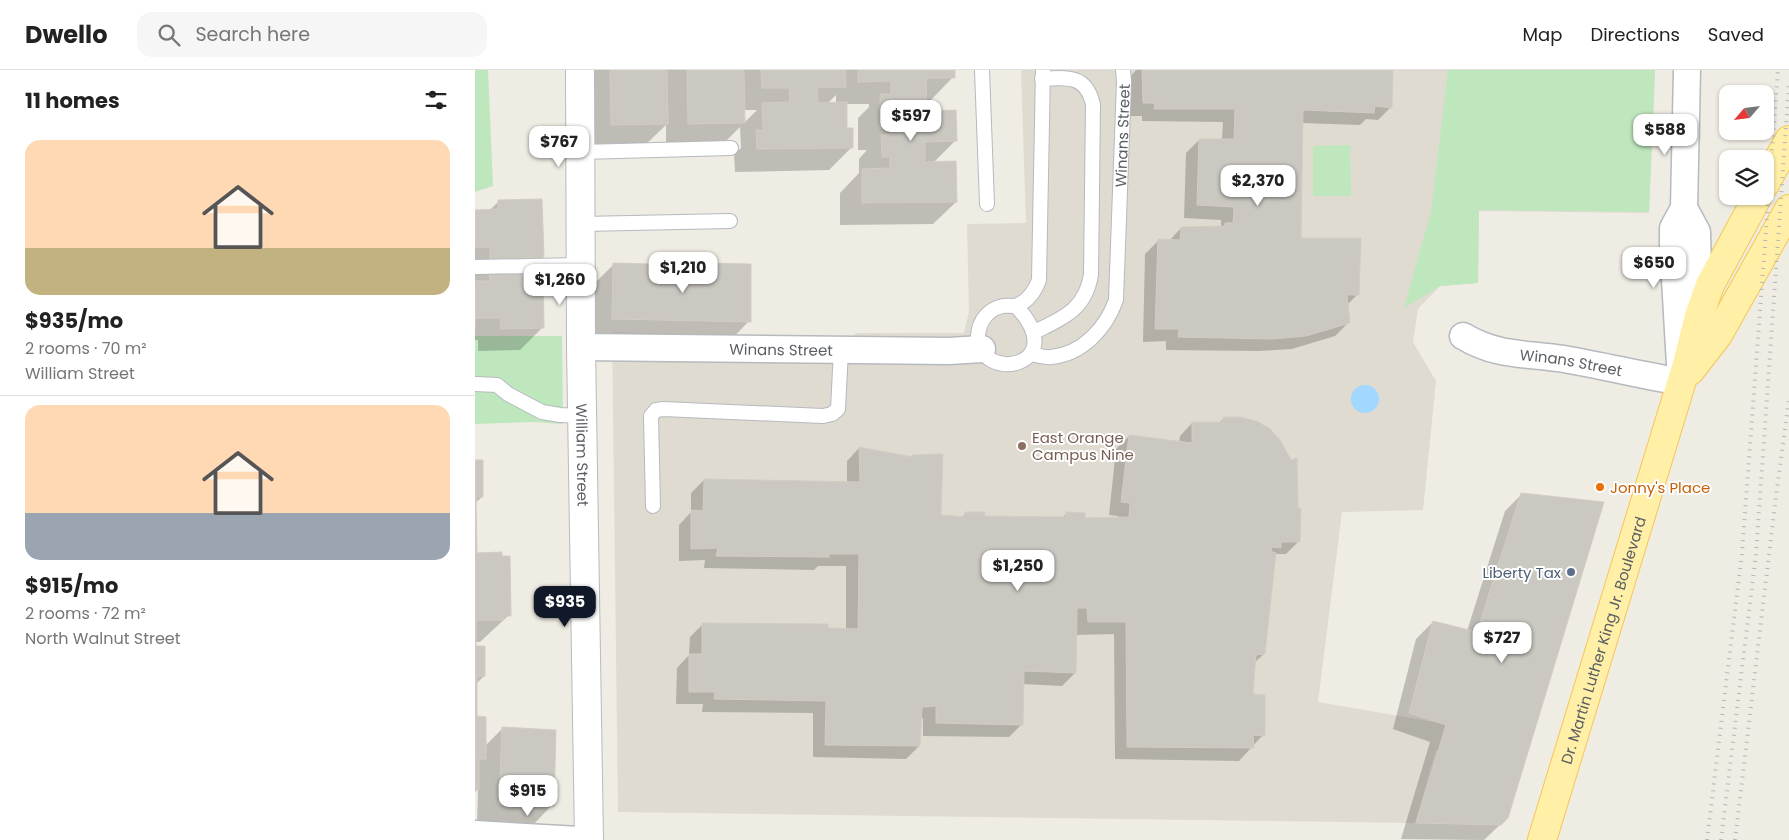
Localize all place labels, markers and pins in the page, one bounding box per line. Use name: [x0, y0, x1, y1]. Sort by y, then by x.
pin: $597: [881, 100, 941, 142]
pin: $588: [1635, 114, 1695, 156]
pin: $767: [529, 126, 589, 168]
pin: $2,370: [1217, 164, 1299, 207]
pin: $650: [1624, 246, 1684, 289]
pin: $1,210: [642, 252, 724, 294]
pin: $1,260: [519, 264, 601, 306]
place label: East Orange Campus Nine: [1032, 427, 1134, 465]
marker: East Orange Campus Nine: [1016, 440, 1028, 452]
place label: Jonny's Place: [1610, 477, 1710, 498]
marker: Jonny's Place: [1594, 481, 1606, 493]
pin: $1,250: [977, 550, 1059, 592]
place label: Liberty Tax: [1482, 562, 1561, 583]
marker: Liberty Tax: [1565, 566, 1577, 578]
pin: $935: [535, 586, 595, 628]
pin: $727: [1472, 622, 1532, 664]
pin: $915: [498, 774, 558, 817]

